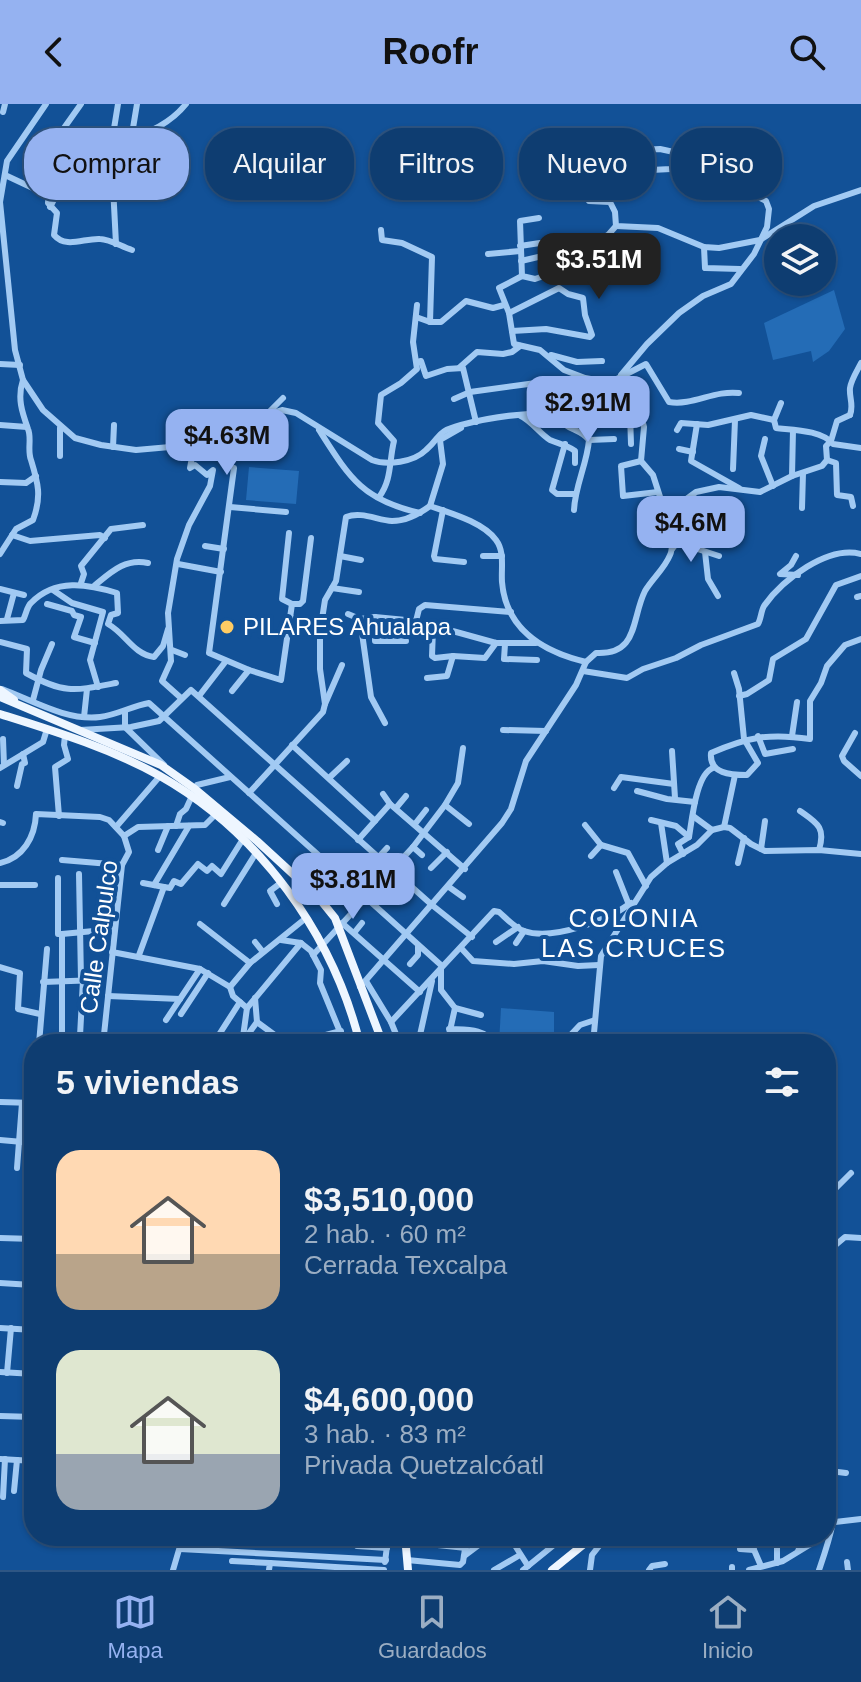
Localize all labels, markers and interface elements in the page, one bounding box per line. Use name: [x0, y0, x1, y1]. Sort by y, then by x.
icon: back: [32, 30, 76, 74]
icon: search: [785, 30, 829, 74]
text: Roofr: [383, 31, 478, 72]
chip: Comprar: [24, 128, 189, 200]
chip: Alquilar: [205, 128, 354, 200]
chip: Filtros: [370, 128, 503, 200]
chip: Nuevo: [519, 128, 655, 200]
chip: Piso: [671, 128, 782, 200]
map controls: [764, 224, 836, 296]
button: layers: [764, 224, 836, 296]
pin: $3.51M: [534, 233, 664, 301]
text: $3.51M: [556, 244, 642, 274]
pin: $2.91M: [523, 376, 653, 444]
text: $2.91M: [545, 387, 631, 417]
pin: $4.63M: [162, 409, 292, 477]
text: $4.63M: [184, 420, 270, 450]
pin: $4.6M: [635, 496, 747, 564]
text: $4.6M: [655, 507, 727, 537]
place label: PILARES Ahualapa: [243, 613, 452, 640]
marker: PILARES Ahualapa: [218, 618, 236, 636]
pin: $3.81M: [288, 853, 418, 921]
street label: Calle Calpulco: [74, 858, 123, 1015]
text: $3.81M: [310, 864, 396, 894]
district label: COLONIA LAS CRUCES: [541, 903, 727, 963]
icon: filters: [760, 1060, 804, 1104]
text: 5 viviendas: [56, 1063, 239, 1101]
text: $3,510,000: [304, 1180, 474, 1218]
icon: home: [120, 1182, 216, 1278]
text: 2 hab. · 60 m²: [304, 1219, 466, 1249]
text: Cerrada Texcalpa: [304, 1250, 507, 1280]
text: $4,600,000: [304, 1380, 474, 1418]
icon: home: [120, 1382, 216, 1478]
text: 3 hab. · 83 m²: [304, 1419, 466, 1449]
text: Privada Quetzalcóatl: [304, 1450, 544, 1480]
tab: Mapa: [108, 1590, 163, 1664]
tab: Guardados: [378, 1590, 487, 1664]
tab: Inicio: [702, 1590, 753, 1664]

